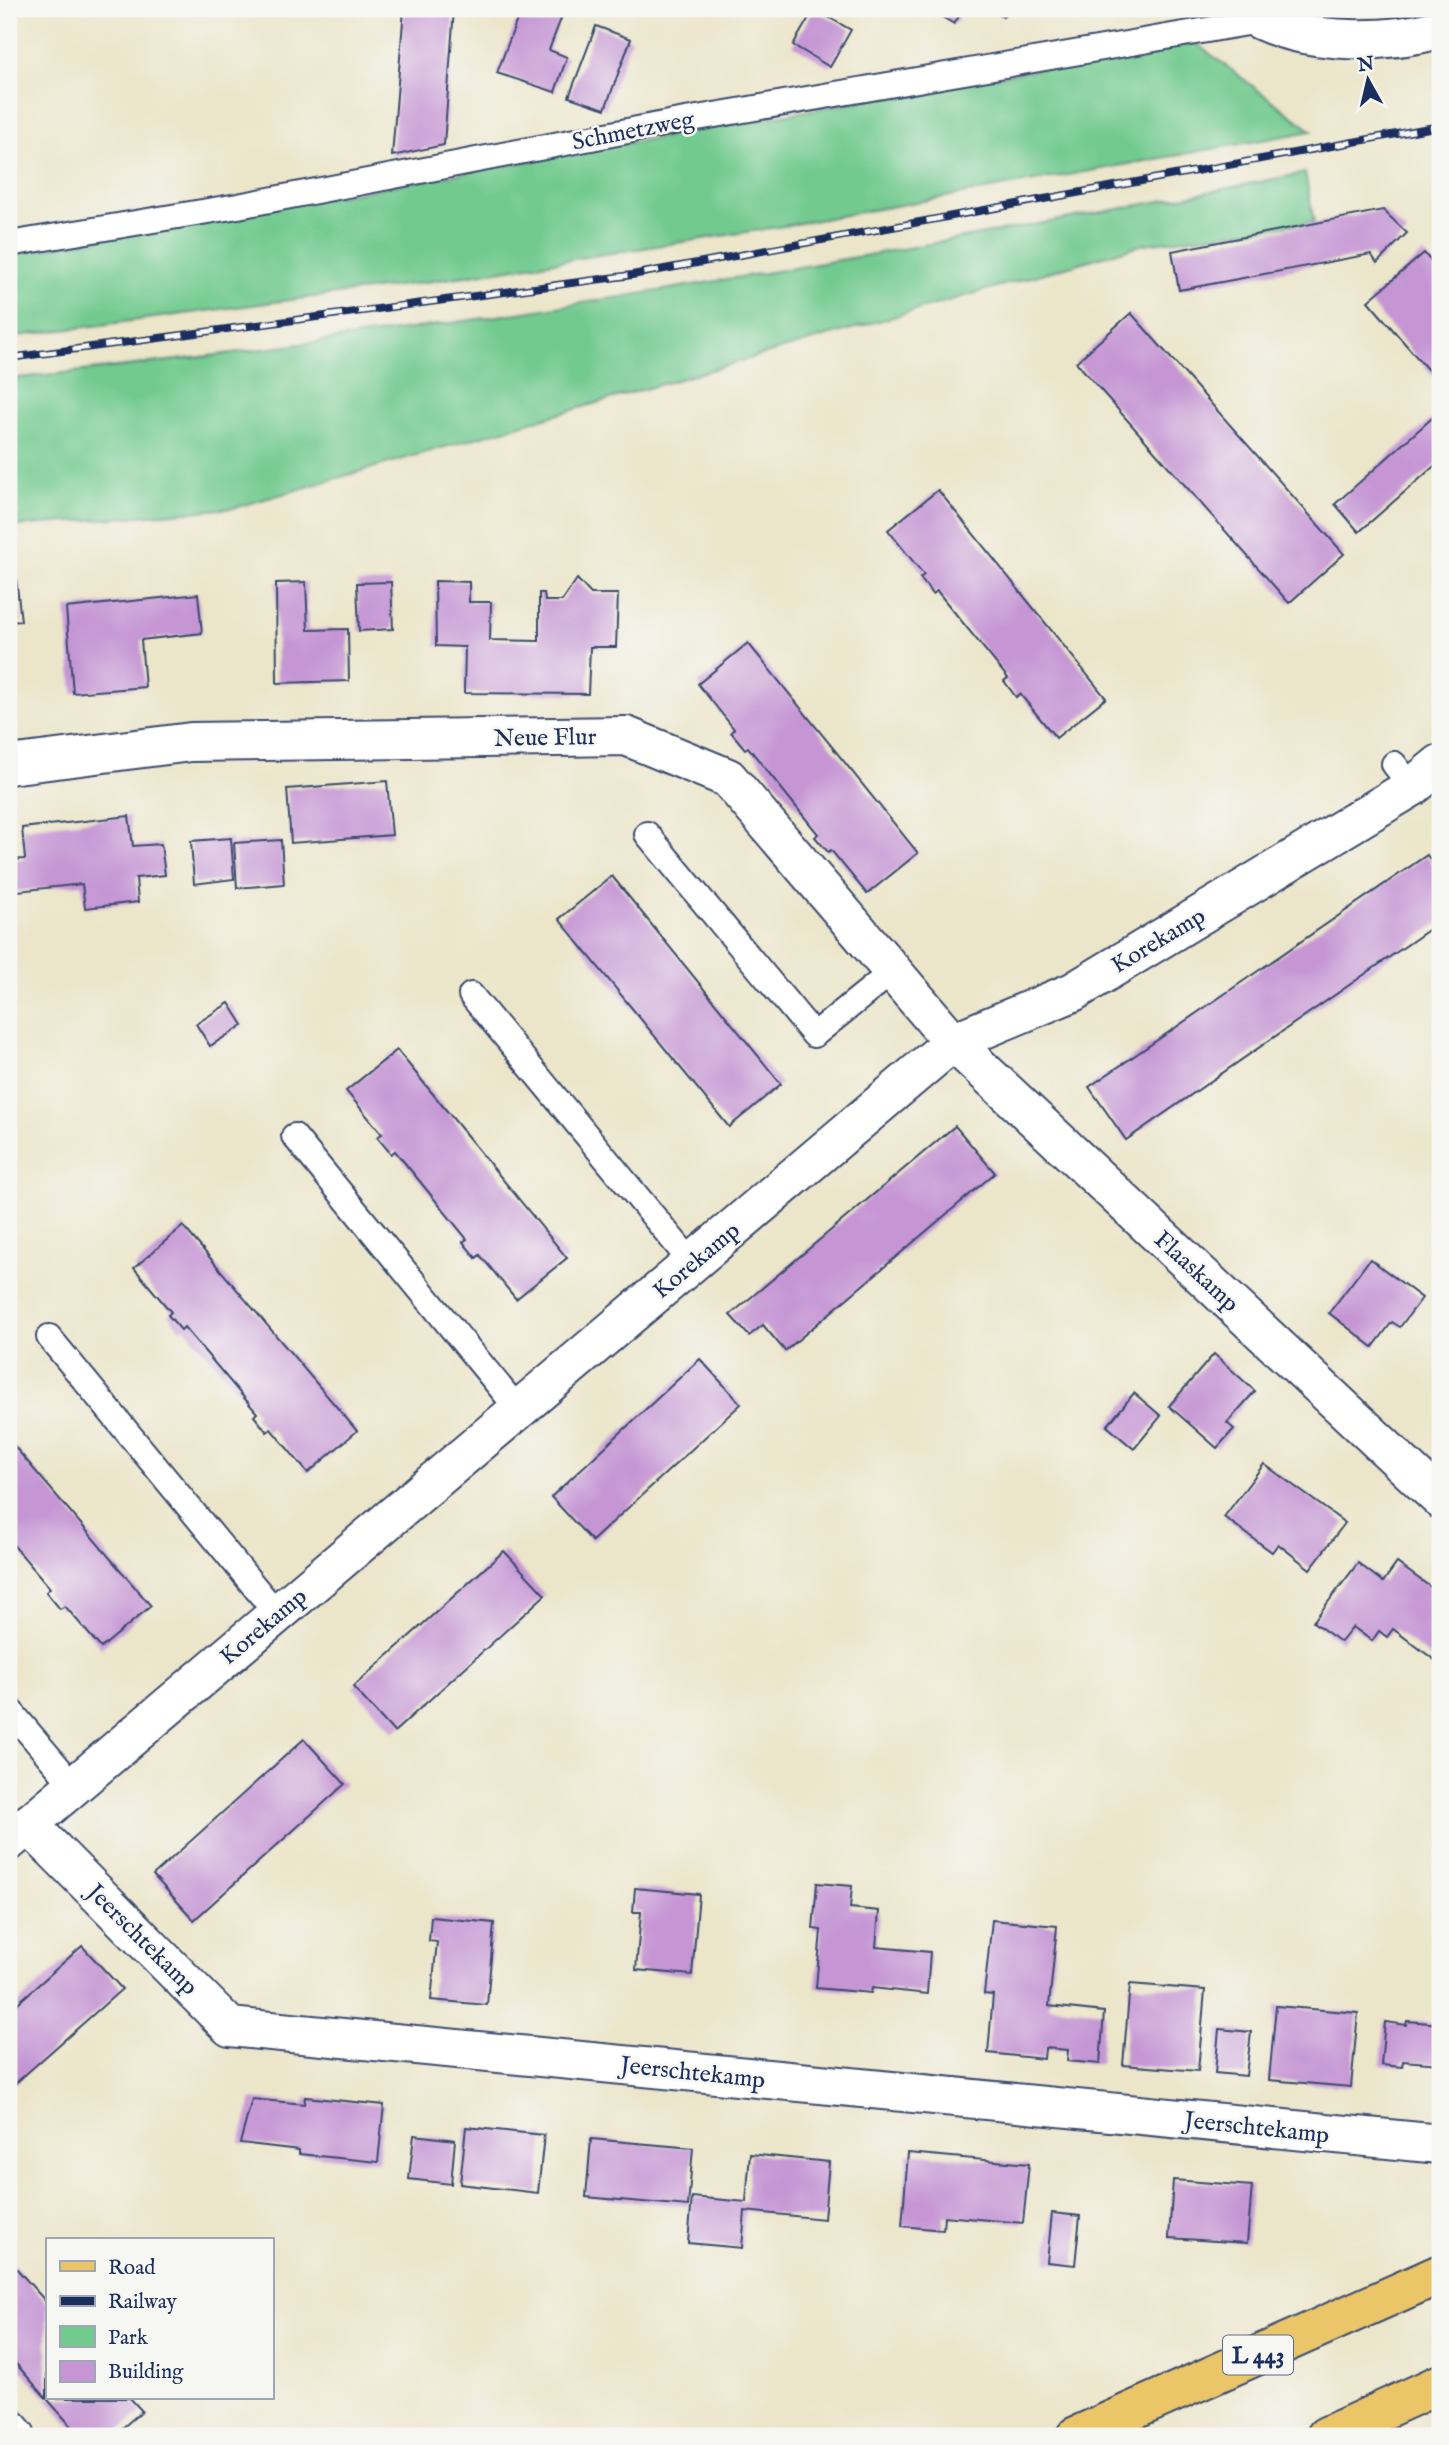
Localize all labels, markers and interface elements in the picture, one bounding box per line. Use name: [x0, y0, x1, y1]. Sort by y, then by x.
north arrow: [1334, 46, 1404, 116]
text: N: [1355, 52, 1376, 78]
street label: Schmetzweg: [570, 104, 698, 159]
street label: Neue Flur: [493, 722, 597, 755]
street label: Korekamp: [1106, 901, 1212, 982]
street label: Korekamp: [647, 1216, 747, 1307]
street label: Flaaskamp: [1147, 1225, 1245, 1319]
street label: Korekamp: [214, 1582, 314, 1673]
street label: Jeerschtekamp: [77, 1876, 204, 2002]
street label: Jeerschtekamp: [616, 2050, 767, 2097]
street label: Jeerschtekamp: [1180, 2105, 1331, 2152]
legend: [46, 2238, 273, 2400]
text: Road: [108, 2255, 156, 2282]
text: Railway: [108, 2289, 178, 2316]
text: Park: [108, 2325, 149, 2352]
road number: L 443: [1223, 2336, 1293, 2374]
text: Building: [108, 2359, 184, 2386]

